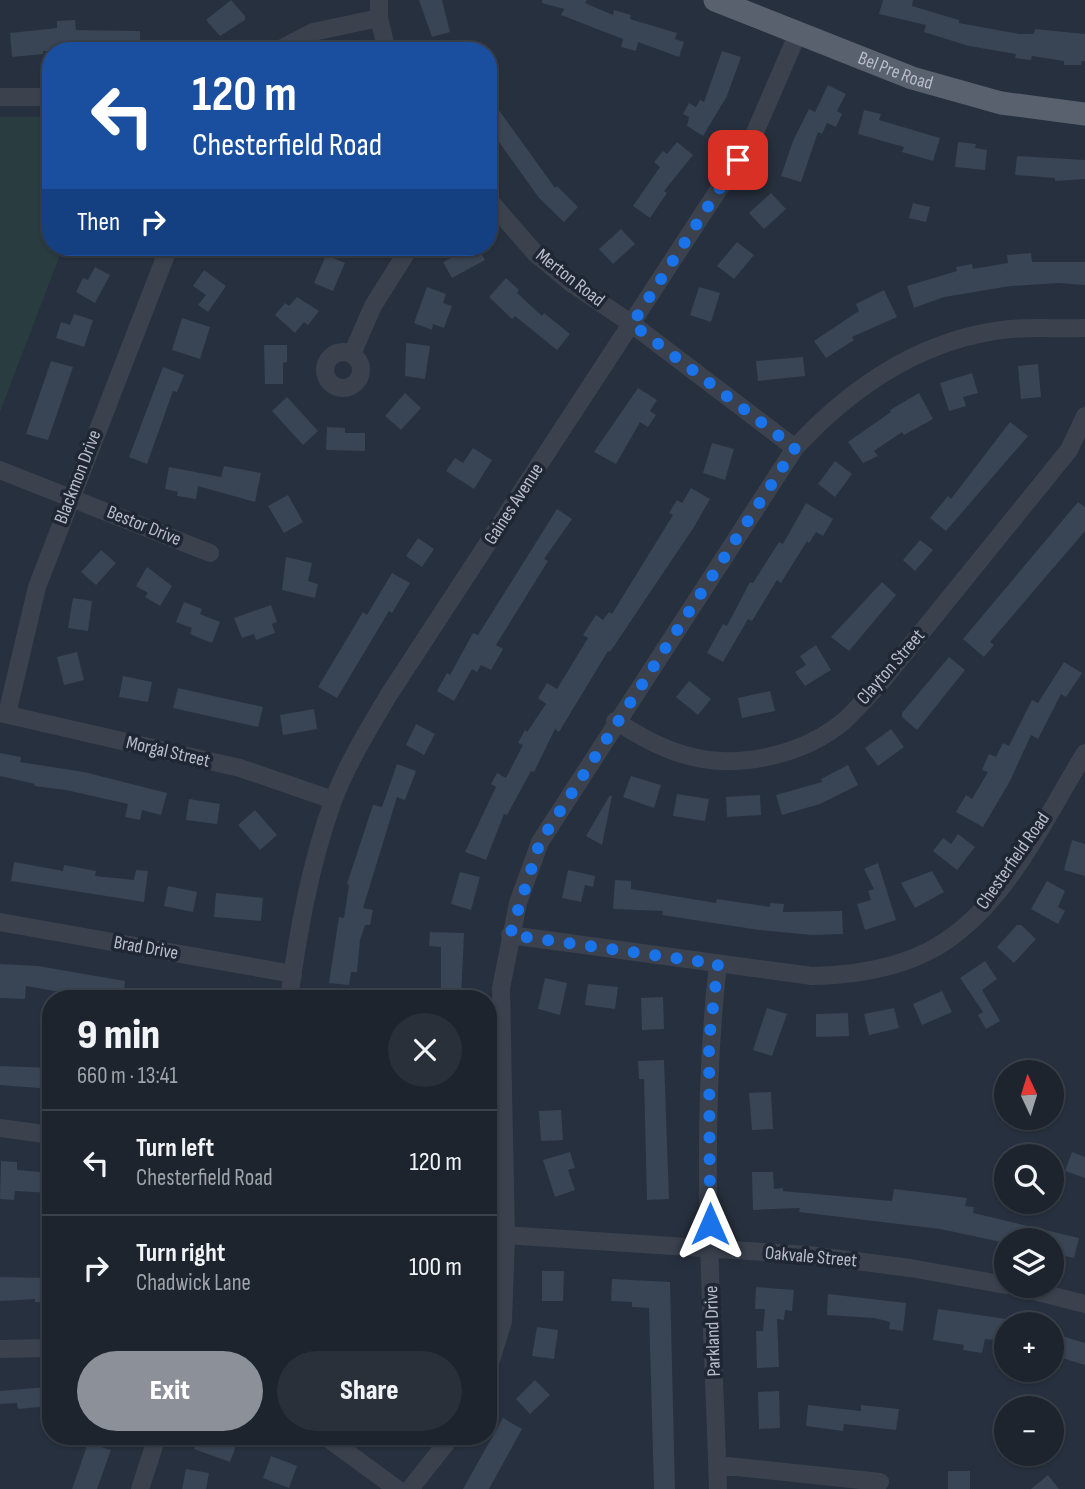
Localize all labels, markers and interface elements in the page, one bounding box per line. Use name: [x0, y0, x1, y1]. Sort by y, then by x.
street label: Bel Pre Road: [855, 46, 936, 95]
text: 120 m: [192, 66, 297, 125]
icon: left: [77, 70, 168, 161]
text: Chesterfield Road: [192, 126, 382, 165]
pin: [708, 130, 768, 190]
icon: arrive: [719, 141, 757, 179]
icon: right: [134, 203, 172, 241]
text: Then: [77, 207, 120, 238]
street label: Merton Road: [531, 244, 609, 312]
street label: Blackmon Drive: [50, 427, 106, 527]
street label: Gaines Avenue: [479, 459, 549, 549]
street label: Bestor Drive: [103, 501, 185, 551]
street label: Clayton Street: [852, 625, 930, 709]
street label: Morgal Street: [124, 731, 212, 773]
street label: Chesterfield Road: [971, 808, 1055, 914]
street label: Brad Drive: [112, 931, 180, 965]
text: 9 min: [77, 1010, 160, 1061]
button: close: [388, 1013, 462, 1087]
north arrow: [994, 1060, 1064, 1130]
map controls: [994, 1060, 1064, 1466]
text: 660 m · 13:41: [77, 1062, 178, 1090]
text: Turn left: [136, 1133, 214, 1164]
icon: left: [77, 1144, 115, 1182]
button: search: [994, 1144, 1064, 1214]
text: 120 m: [409, 1147, 462, 1178]
text: Chesterfield Road: [136, 1164, 273, 1192]
position arrow: [673, 1187, 747, 1261]
button: layers: [994, 1228, 1064, 1298]
text: Turn right: [136, 1238, 225, 1269]
street label: Oakvale Street: [764, 1242, 858, 1273]
icon: right: [77, 1249, 115, 1287]
text: 100 m: [409, 1252, 462, 1283]
text: Chadwick Lane: [136, 1269, 251, 1297]
street label: Parkland Drive: [700, 1285, 726, 1377]
button: +: [994, 1312, 1064, 1382]
button: Exit: [77, 1351, 263, 1431]
button: Share: [277, 1351, 462, 1431]
button: −: [994, 1396, 1064, 1466]

